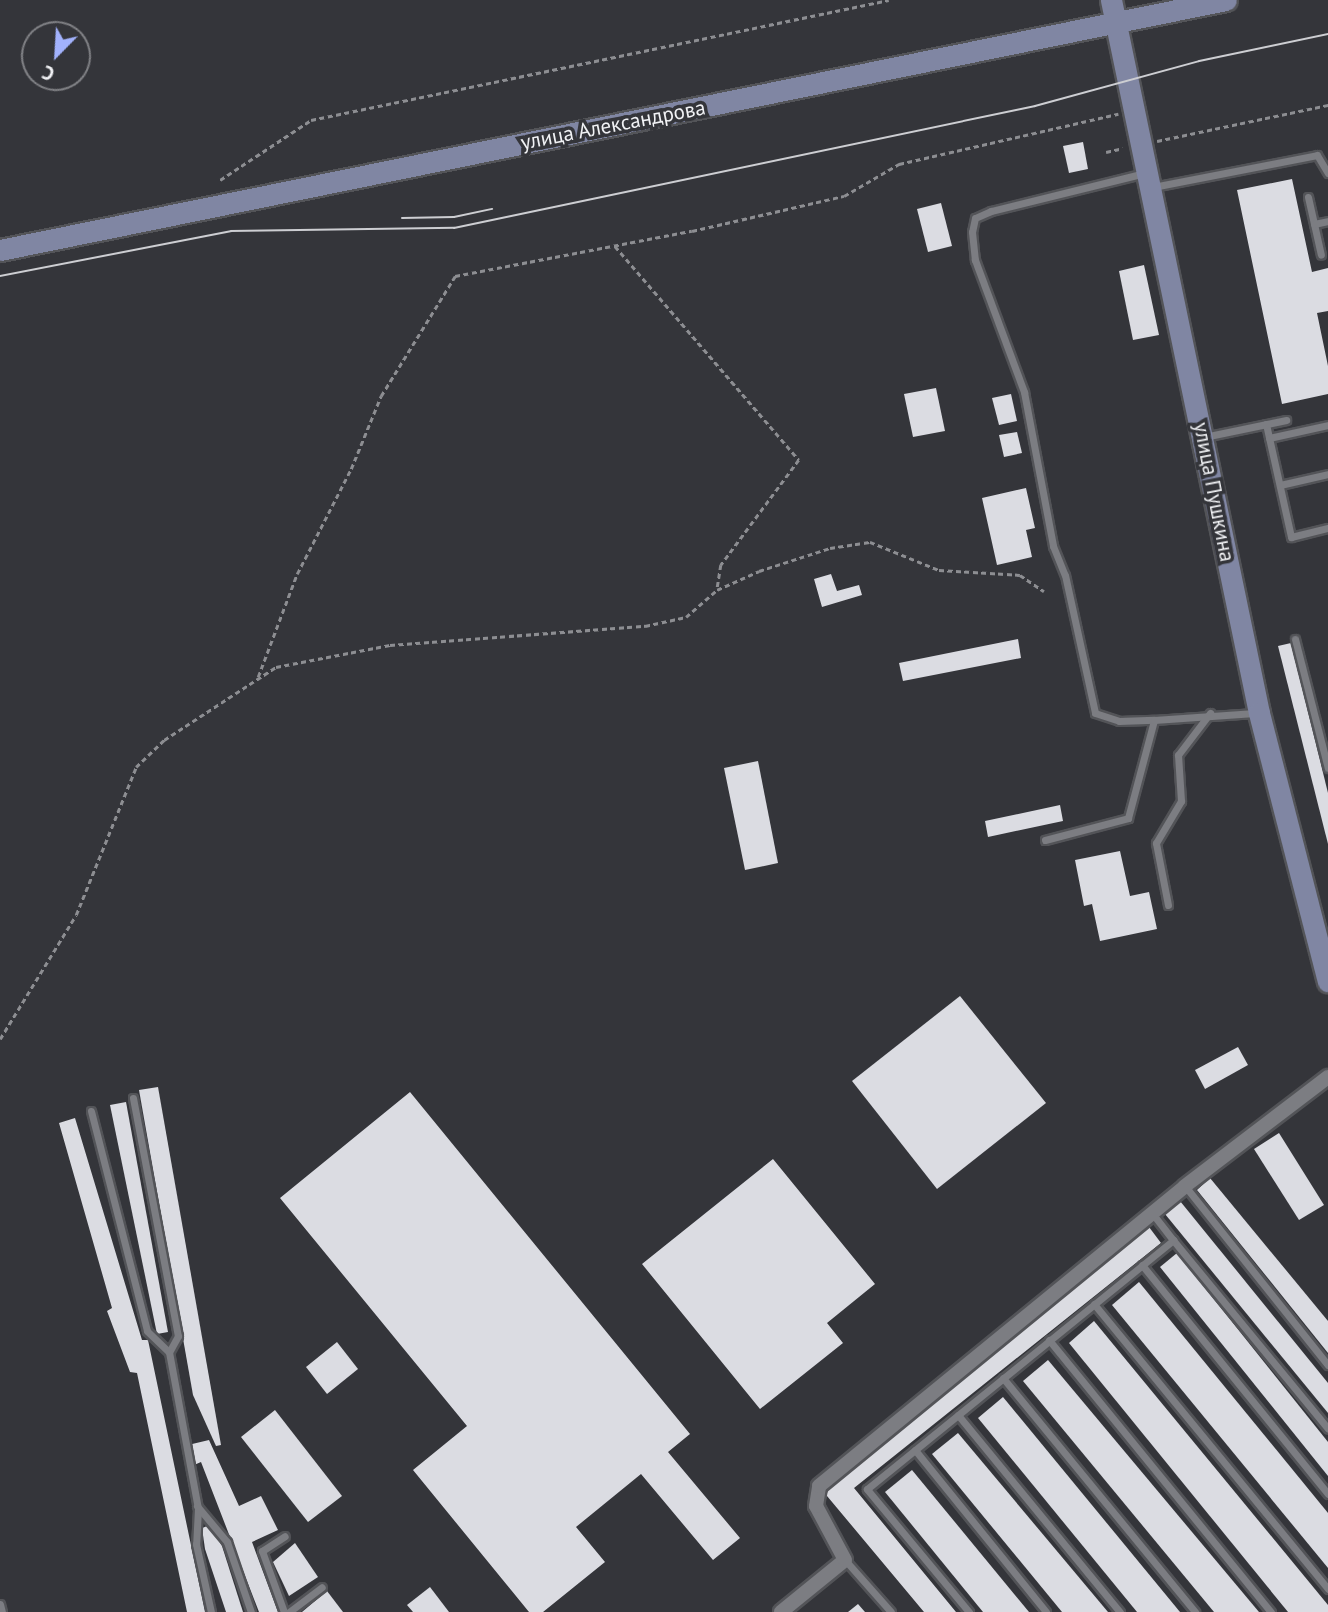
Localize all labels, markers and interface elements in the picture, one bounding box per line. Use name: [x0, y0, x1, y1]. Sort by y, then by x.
north arrow: [21, 21, 91, 91]
text: С: [39, 60, 58, 86]
street label: улица Александрова: [518, 95, 708, 155]
street label: улица Пушкина: [1188, 420, 1240, 564]

